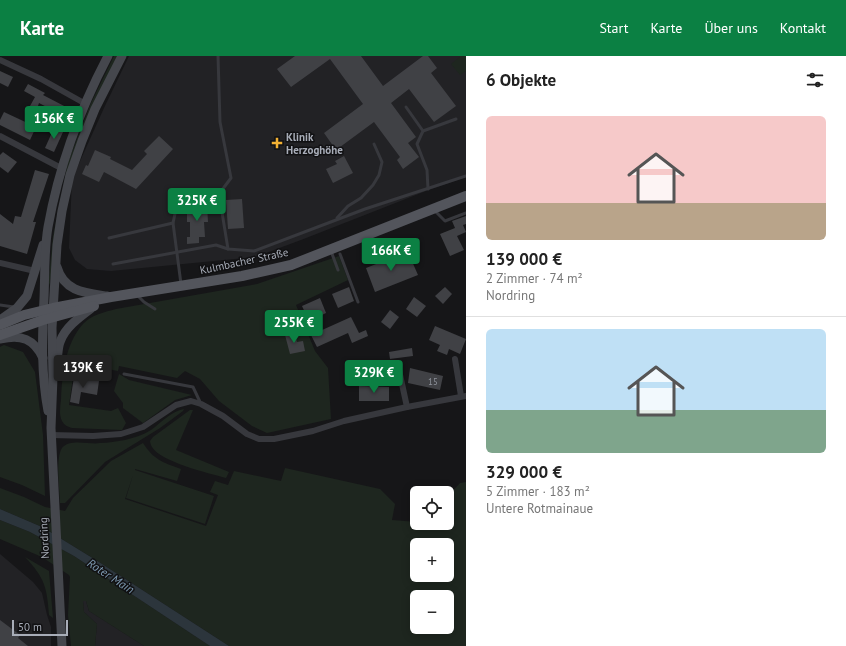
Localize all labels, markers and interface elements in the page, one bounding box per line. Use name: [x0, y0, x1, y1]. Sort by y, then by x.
text: Karte: [20, 16, 64, 40]
text: Start: [599, 19, 628, 37]
text: Karte: [650, 19, 682, 37]
text: Über uns: [704, 19, 758, 37]
text: Kontakt: [780, 19, 826, 37]
text: 6 Objekte: [486, 69, 556, 91]
icon: filters: [804, 69, 826, 91]
pin: 156K €: [21, 106, 87, 140]
text: 156K €: [34, 110, 74, 127]
place label: Klinik Herzoghöhe: [286, 130, 343, 157]
marker: Klinik Herzoghöhe: [271, 137, 283, 149]
icon: home: [620, 142, 692, 214]
pin: 325K €: [164, 188, 230, 222]
text: 325K €: [177, 192, 217, 209]
pin: 166K €: [358, 238, 424, 272]
text: 166K €: [371, 242, 411, 259]
street label: Kulmbacher Straße: [199, 245, 290, 277]
text: 139 000 €: [486, 248, 562, 270]
text: 2 Zimmer · 74 m²: [486, 270, 583, 287]
text: Nordring: [486, 287, 535, 304]
pin: 255K €: [261, 310, 327, 344]
text: 255K €: [274, 314, 314, 331]
pin: 139K €: [50, 355, 116, 389]
icon: home: [620, 355, 692, 427]
text: 139K €: [63, 359, 103, 376]
pin: 329K €: [341, 360, 407, 394]
text: 329K €: [354, 364, 394, 381]
house number: 15: [428, 376, 438, 387]
text: 329 000 €: [486, 461, 562, 483]
text: 5 Zimmer · 183 m²: [486, 483, 590, 500]
map controls: [410, 486, 454, 634]
button: locate: [410, 486, 454, 530]
text: Untere Rotmainaue: [486, 500, 593, 517]
street label: Nordring: [36, 517, 52, 559]
button: +: [410, 538, 454, 582]
water label: Roter Main: [85, 555, 137, 597]
button: −: [410, 590, 454, 634]
scale bar: [12, 618, 68, 637]
text: 50 m: [18, 620, 42, 634]

